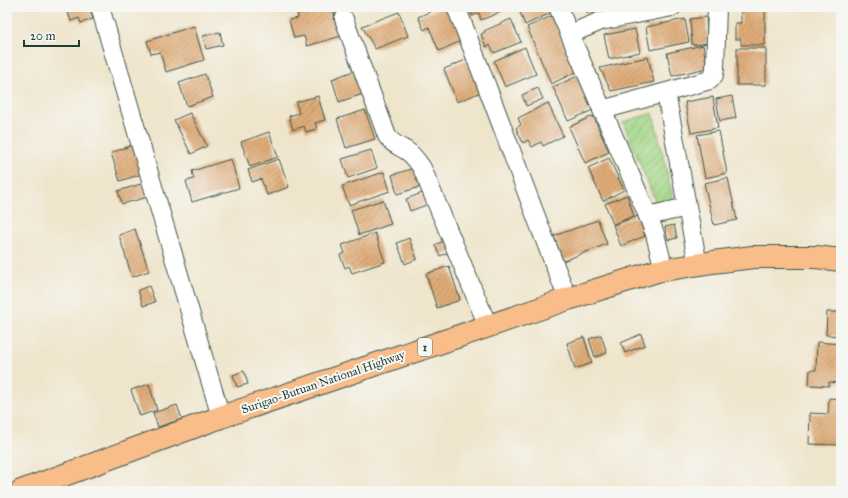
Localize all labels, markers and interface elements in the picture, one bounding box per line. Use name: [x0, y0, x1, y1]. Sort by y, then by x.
scale bar: [24, 22, 79, 48]
text: 20 m: [30, 29, 56, 43]
road number: 1: [418, 338, 432, 356]
street label: Surigao-Butuan National Highway: [239, 347, 407, 418]

